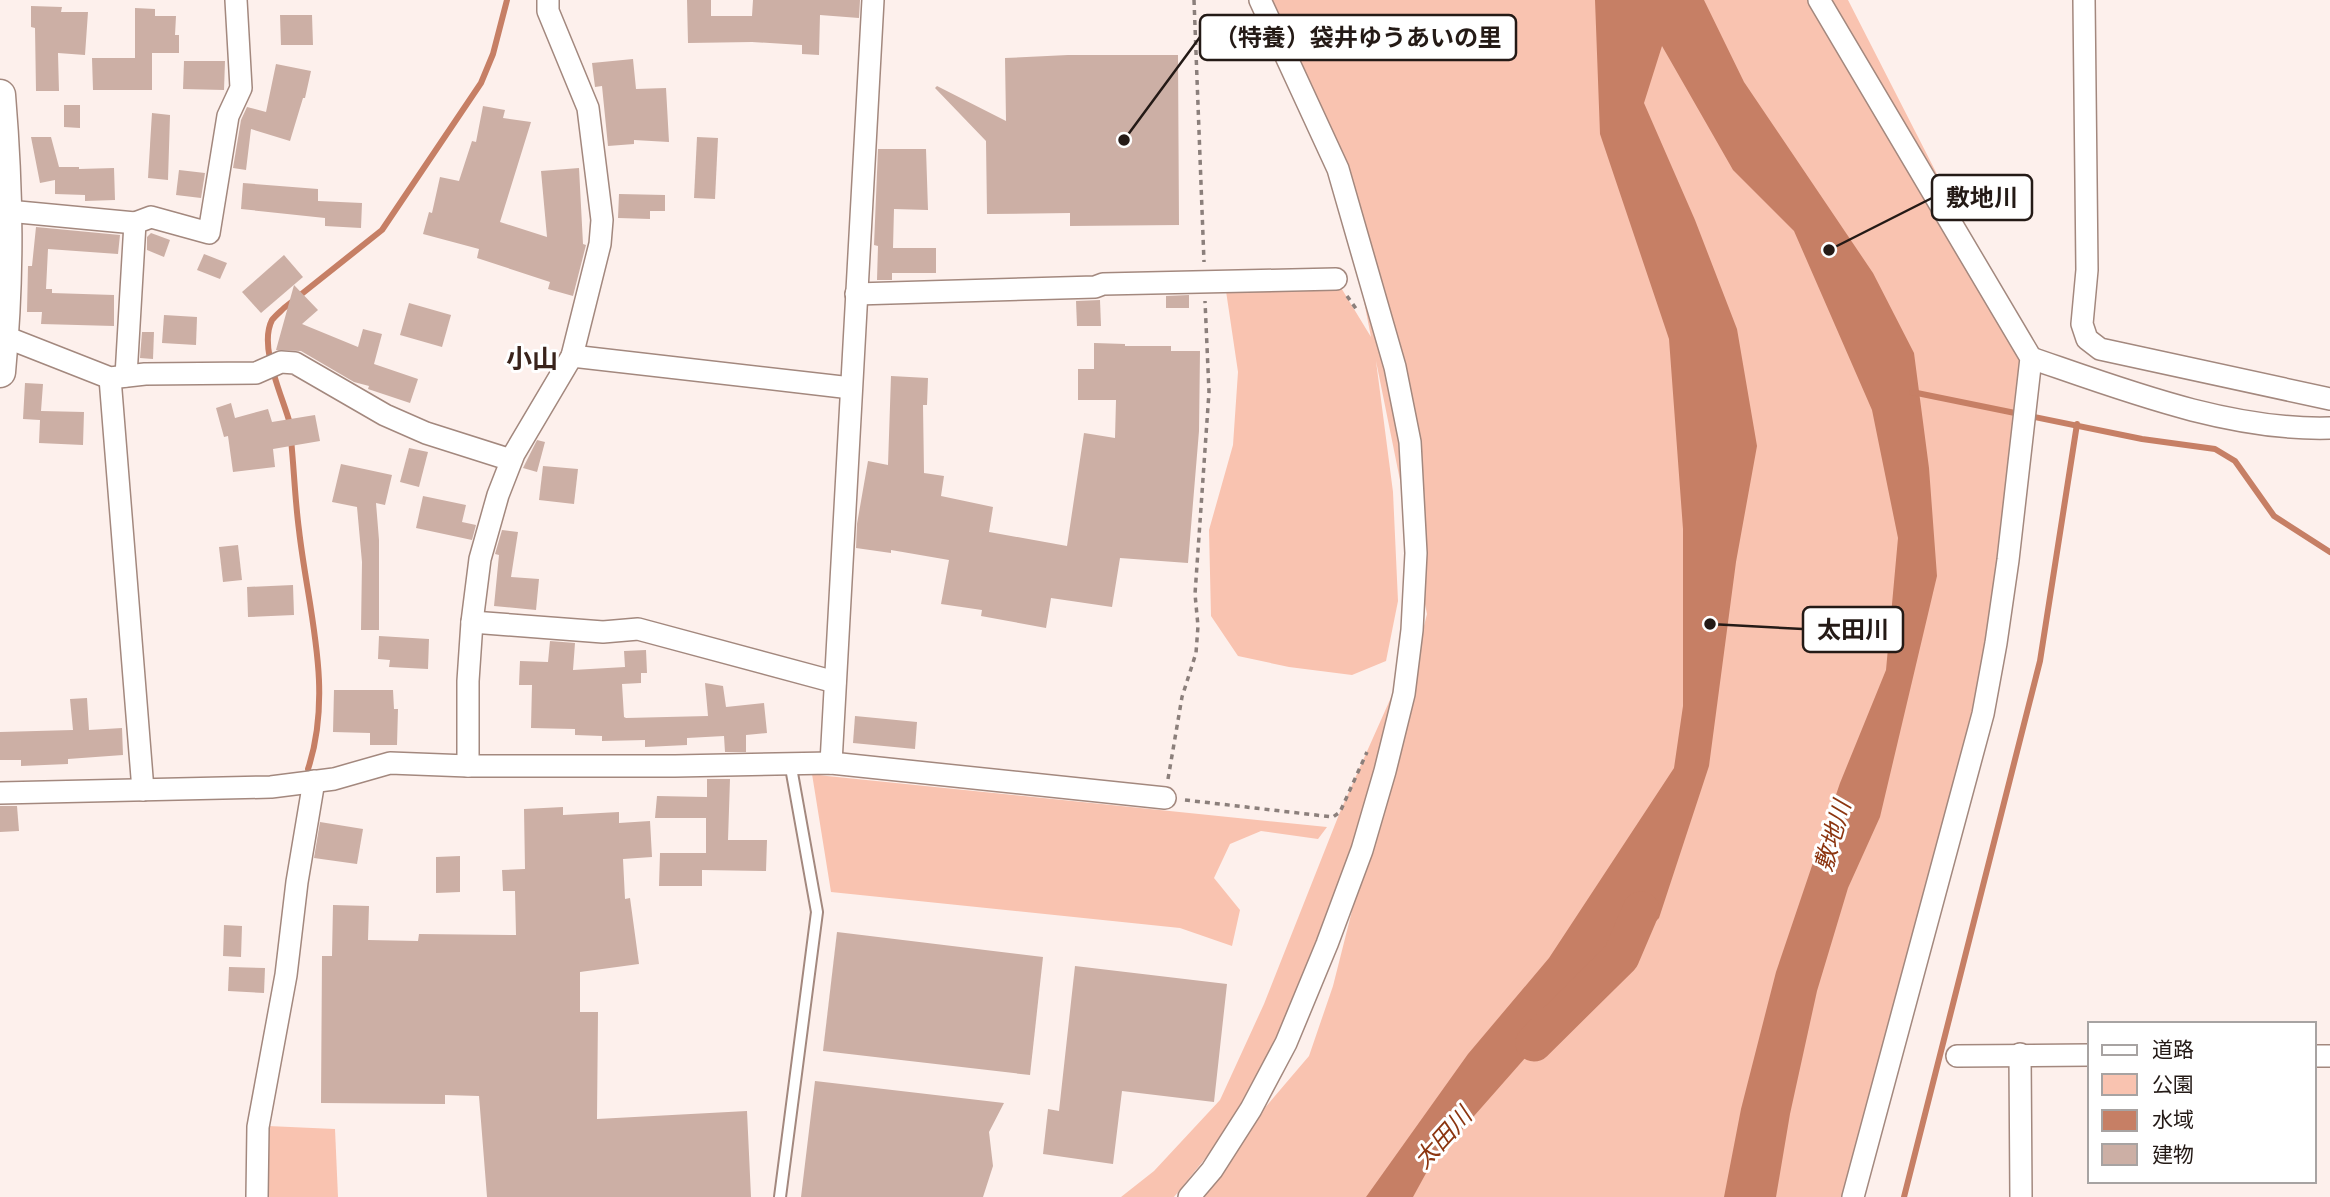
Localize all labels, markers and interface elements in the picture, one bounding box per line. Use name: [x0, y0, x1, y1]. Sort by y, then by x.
callout: （特養）袋井ゆうあいの里: [1200, 15, 1516, 60]
text: （特養）袋井ゆうあいの里: [1214, 20, 1502, 53]
callout: 敷地川: [1932, 175, 2032, 220]
text: 敷地川: [1946, 180, 2018, 213]
district label: 小山: [506, 340, 558, 376]
callout: 太田川: [1803, 607, 1903, 652]
text: 太田川: [1817, 612, 1889, 645]
water label: 敷地川: [1806, 794, 1858, 875]
legend: [2088, 1022, 2316, 1183]
text: 道路: [2152, 1035, 2194, 1063]
text: 公園: [2152, 1070, 2194, 1098]
water label: 太田川: [1406, 1097, 1480, 1175]
text: 水域: [2152, 1105, 2194, 1133]
text: 建物: [2152, 1140, 2194, 1168]

